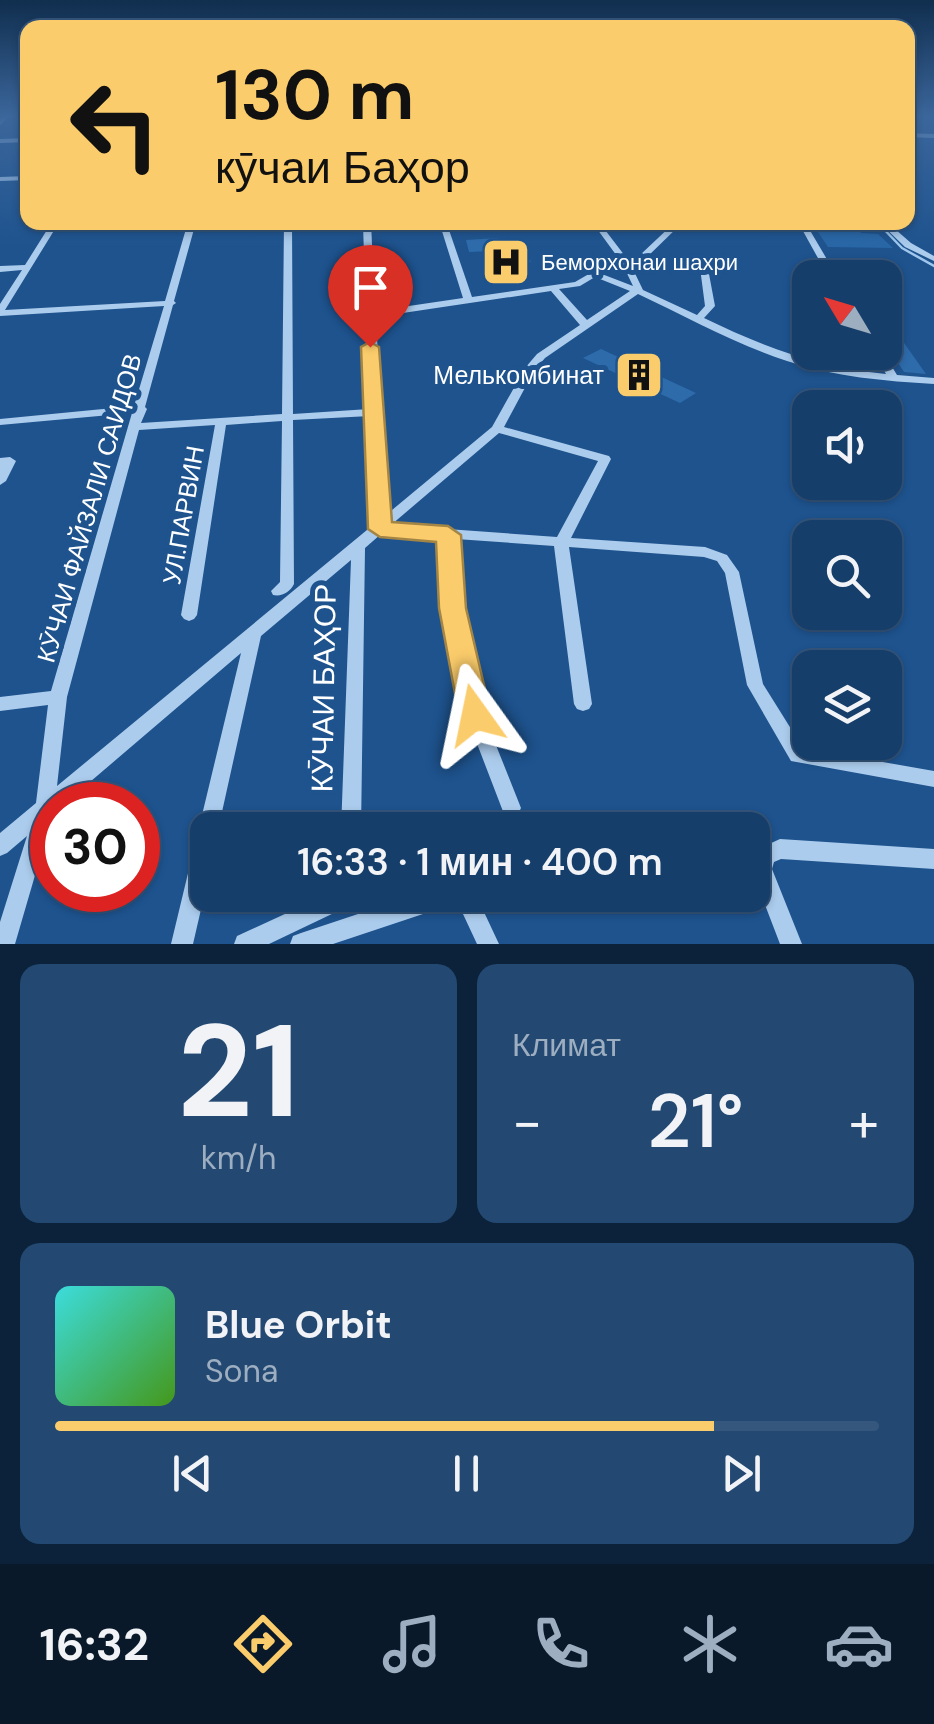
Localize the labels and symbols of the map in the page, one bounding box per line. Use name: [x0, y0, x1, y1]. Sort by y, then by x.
hospital icon: Беморхонаи шахри: [480, 236, 532, 288]
pin: [328, 245, 413, 348]
place label: Беморхонаи шахри: [541, 248, 738, 277]
north arrow: [792, 260, 902, 370]
building icon: Мелькомбинат: [613, 349, 665, 401]
street label: КӮЧАИ ФАЙЗАЛИ САИДОВ: [30, 350, 149, 667]
place label: Мелькомбинат: [433, 359, 605, 392]
street label: УЛ.ПАРВИН: [155, 443, 212, 587]
street label: КӮЧАИ БАҲОР: [302, 583, 345, 793]
position arrow: [423, 663, 527, 767]
speed limit sign: 30: [30, 782, 160, 912]

